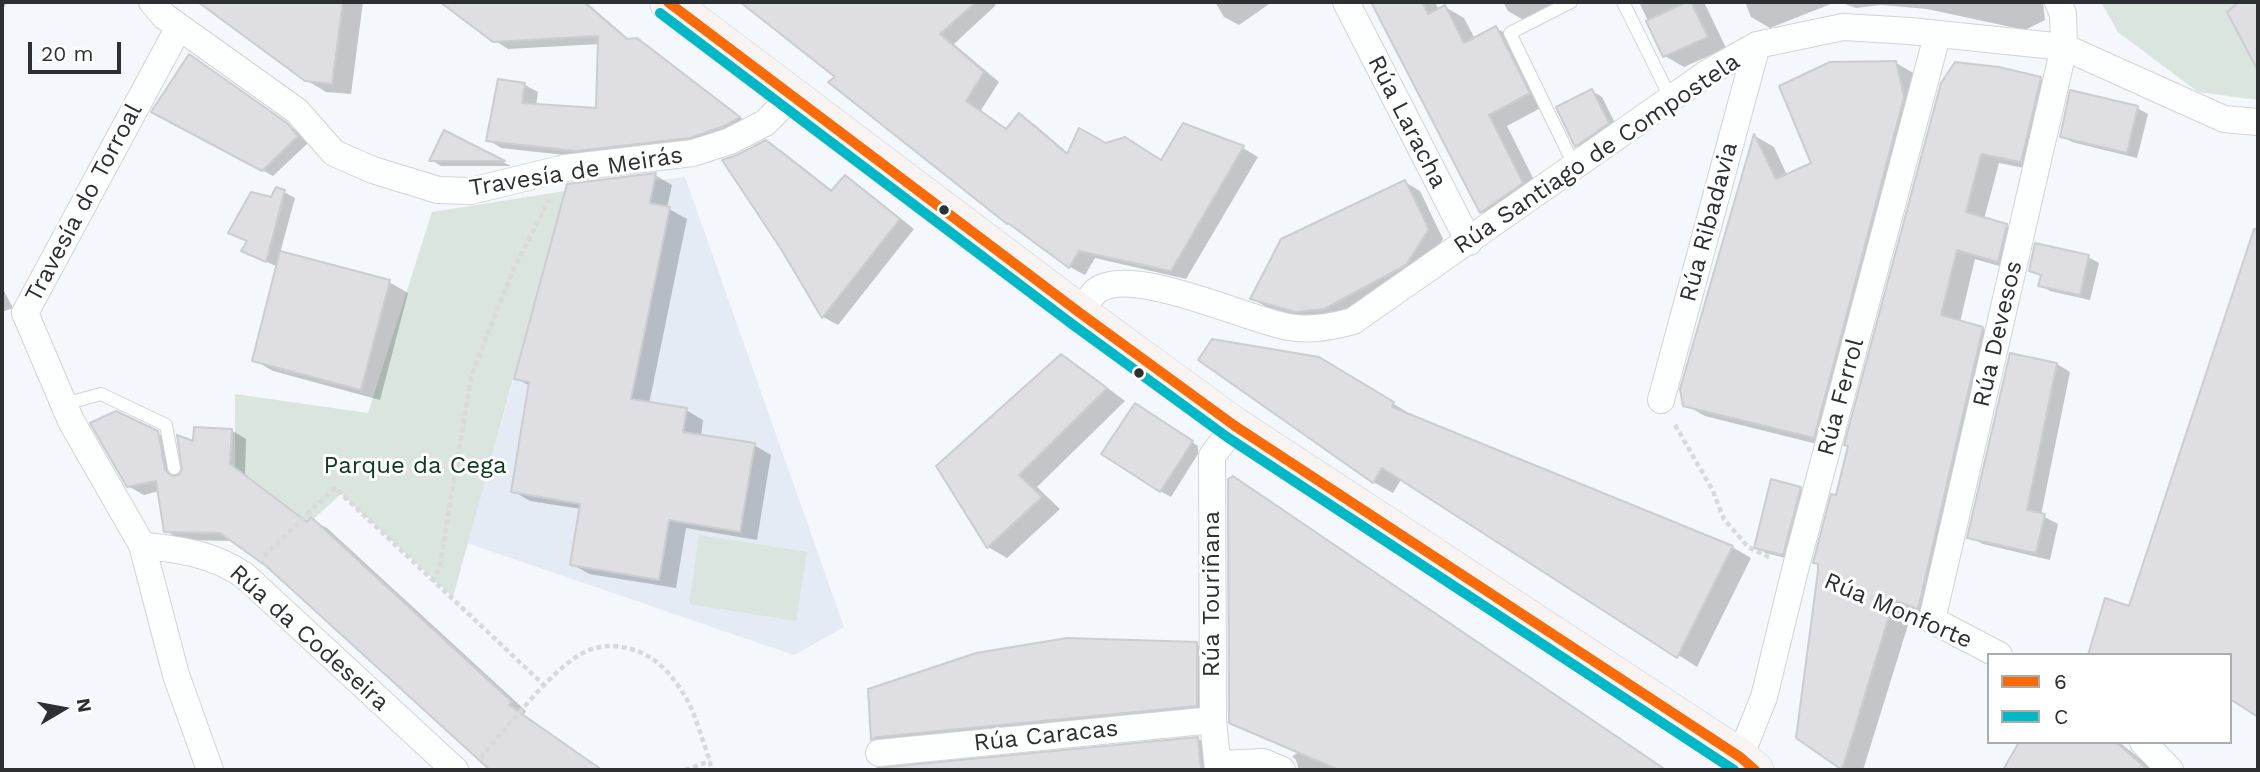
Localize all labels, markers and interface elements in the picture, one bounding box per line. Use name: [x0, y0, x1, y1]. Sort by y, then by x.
scale bar: [32, 28, 124, 72]
text: 20 m: [41, 41, 93, 66]
street label: Rúa Santiago de Compostela: [1449, 47, 1745, 261]
street label: Rúa Laracha: [1361, 51, 1453, 193]
street label: Travesía do Torroal: [19, 99, 149, 307]
street label: Rúa Ribadavia: [1674, 139, 1744, 305]
street label: Travesía de Meirás: [467, 141, 685, 203]
unlabelled marker: [937, 203, 951, 217]
street label: Rúa Devesos: [1967, 258, 2029, 410]
street label: Rúa Ferrol: [1812, 335, 1870, 459]
unlabelled marker: [1132, 366, 1146, 380]
park label: Parque da Cega: [324, 452, 506, 480]
street label: Rúa Touriñana: [1198, 511, 1226, 677]
street label: Rúa da Codeseira: [223, 559, 395, 717]
street label: Rúa Monforte: [1820, 567, 1976, 655]
legend: [1987, 653, 2232, 744]
text: 6: [2054, 669, 2067, 694]
north arrow: [28, 674, 98, 744]
text: N: [72, 696, 97, 714]
text: C: [2054, 704, 2068, 729]
street label: Rúa Caracas: [972, 714, 1120, 758]

